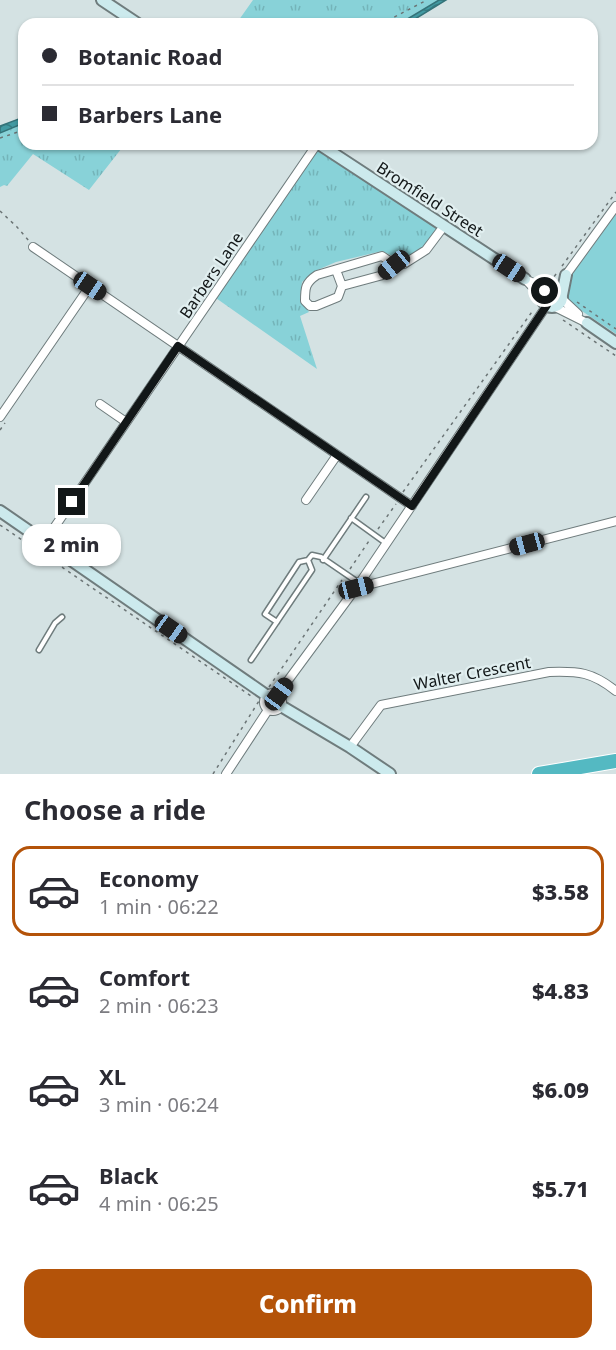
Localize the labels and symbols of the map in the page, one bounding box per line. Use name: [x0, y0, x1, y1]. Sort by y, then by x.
street label: Bromfield Street: [373, 156, 488, 242]
street label: Barbers Lane: [174, 228, 248, 322]
car: [374, 247, 414, 283]
car: [489, 251, 529, 285]
car: [70, 268, 110, 304]
route start: [531, 277, 558, 304]
route end: [58, 488, 85, 515]
callout: 2 min: [22, 523, 122, 565]
car: [507, 531, 547, 557]
car: [336, 575, 376, 601]
car: [151, 611, 191, 647]
street label: Walter Crescent: [412, 651, 533, 695]
car: [261, 674, 297, 714]

